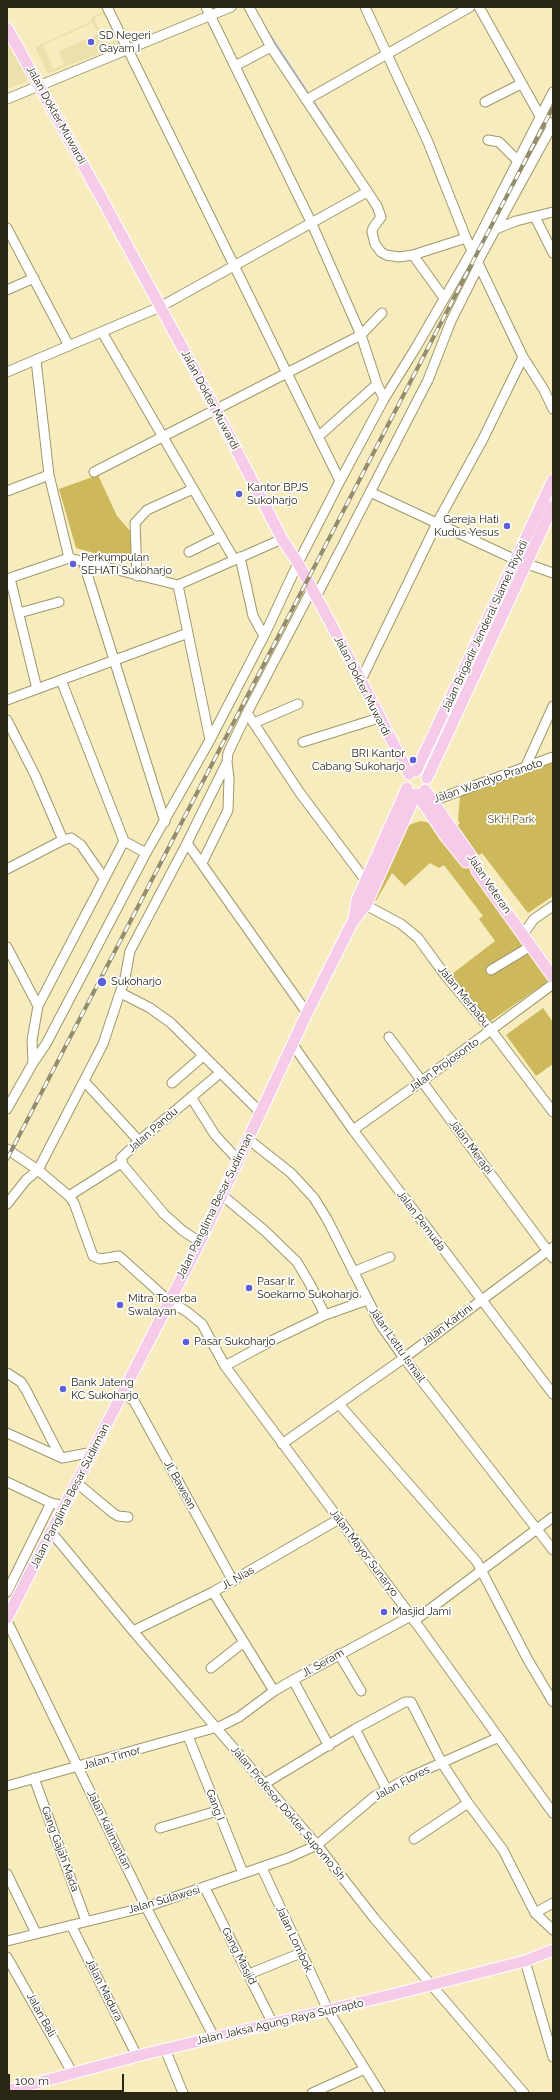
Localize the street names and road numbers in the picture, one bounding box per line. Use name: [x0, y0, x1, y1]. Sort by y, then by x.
street label: Jalan Dokter Muwardi: [23, 64, 89, 166]
street label: Jalan Dokter Muwardi: [178, 348, 242, 452]
street label: Jalan Brigadir Jenderal Slamet Riyadi: [439, 538, 531, 714]
street label: Jalan Dokter Muwardi: [331, 634, 393, 738]
street label: Jalan Wandyo Pranoto: [432, 756, 544, 806]
street label: Jalan Veteran: [464, 852, 514, 916]
street label: Jalan Merbabu: [435, 964, 493, 1030]
street label: Jalan Projosonto: [406, 1035, 482, 1095]
street label: Jalan Pandu: [125, 1105, 181, 1155]
street label: Jalan Merapi: [446, 1117, 496, 1177]
street label: Jalan Panglima Besar Sudirman: [174, 1131, 256, 1281]
street label: Jalan Pemuda: [394, 1188, 448, 1254]
street label: Jalan Kartini: [419, 1301, 475, 1349]
street label: Jalan Lettu Ismail: [366, 1305, 428, 1385]
street label: Jalan Panglima Besar Sudirman: [28, 1422, 112, 1570]
street label: Jl. Bawean: [161, 1458, 199, 1512]
street label: Jalan Mayor Sunaryo: [327, 1507, 401, 1599]
street label: Jl. Nias: [219, 1563, 257, 1593]
street label: Jl. Seram: [300, 1646, 346, 1680]
street label: Jalan Profesor Dokter Supomo Sh: [228, 1743, 348, 1883]
street label: Jalan Timor: [82, 1744, 142, 1772]
street label: Jalan Flores: [372, 1763, 432, 1803]
street label: Gang I: [203, 1787, 227, 1823]
street label: Jalan Kalimantan: [84, 1788, 134, 1872]
street label: Gang Gajah Mada: [38, 1805, 82, 1893]
street label: Jalan Sulawesi: [126, 1883, 202, 1917]
street label: Jalan Lombok: [273, 1904, 315, 1974]
street label: Gang Masjid: [219, 1925, 259, 1987]
street label: Jalan Madura: [83, 1957, 125, 2023]
street label: Jalan Bali: [24, 1991, 58, 2039]
street label: Jalan Jaksa Agung Raya Suprapto: [195, 1996, 365, 2048]

